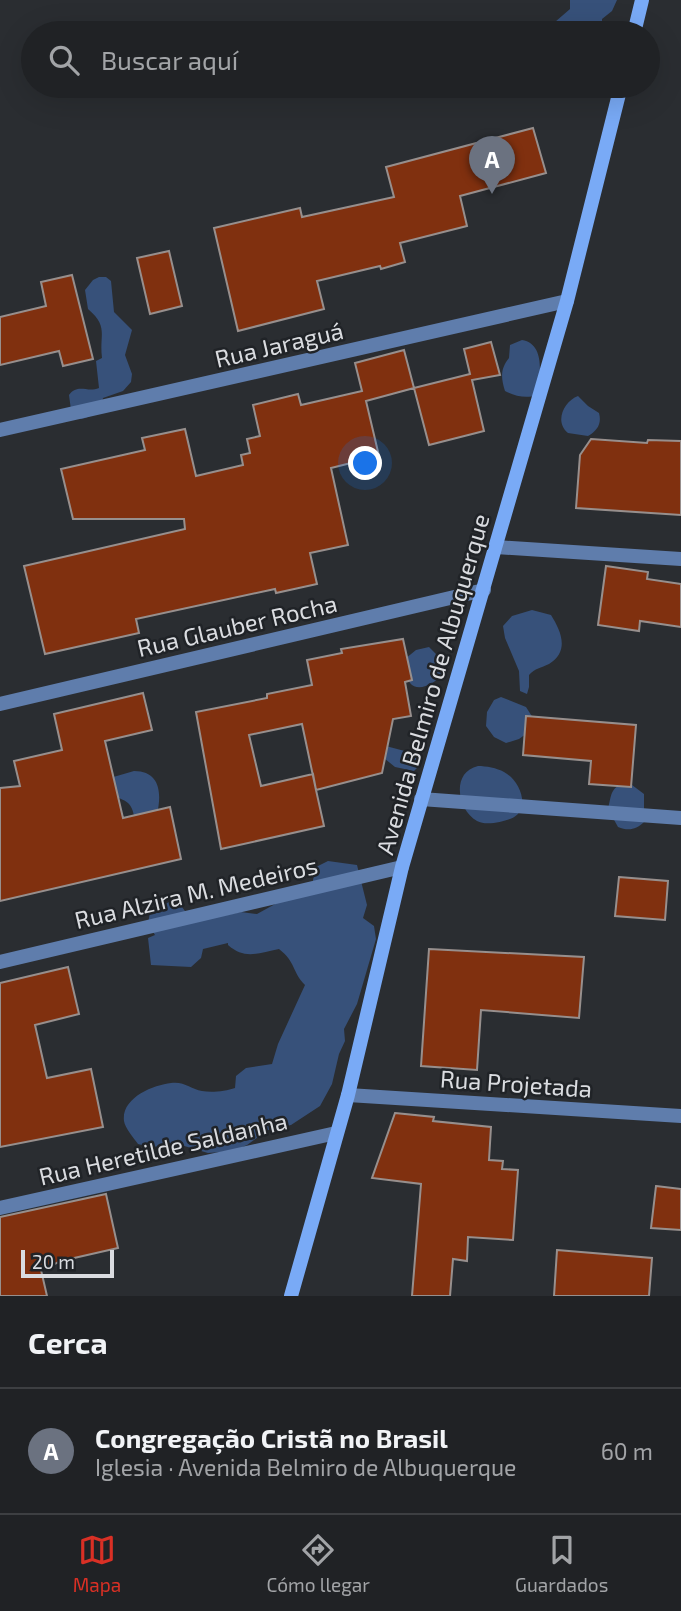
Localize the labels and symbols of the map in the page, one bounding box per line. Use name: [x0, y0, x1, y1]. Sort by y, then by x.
pin: A: [469, 136, 515, 194]
street label: Rua Jaraguá: [212, 315, 346, 373]
your location: [348, 446, 382, 480]
street label: Avenida Belmiro de Albuquerque: [369, 510, 495, 858]
street label: Rua Glauber Rocha: [134, 588, 340, 662]
street label: Rua Alzira M. Medeiros: [72, 850, 320, 934]
street label: Rua Projetada: [439, 1063, 593, 1103]
street label: Rua Heretilde Saldanha: [36, 1105, 290, 1191]
scale bar: [21, 1247, 114, 1279]

